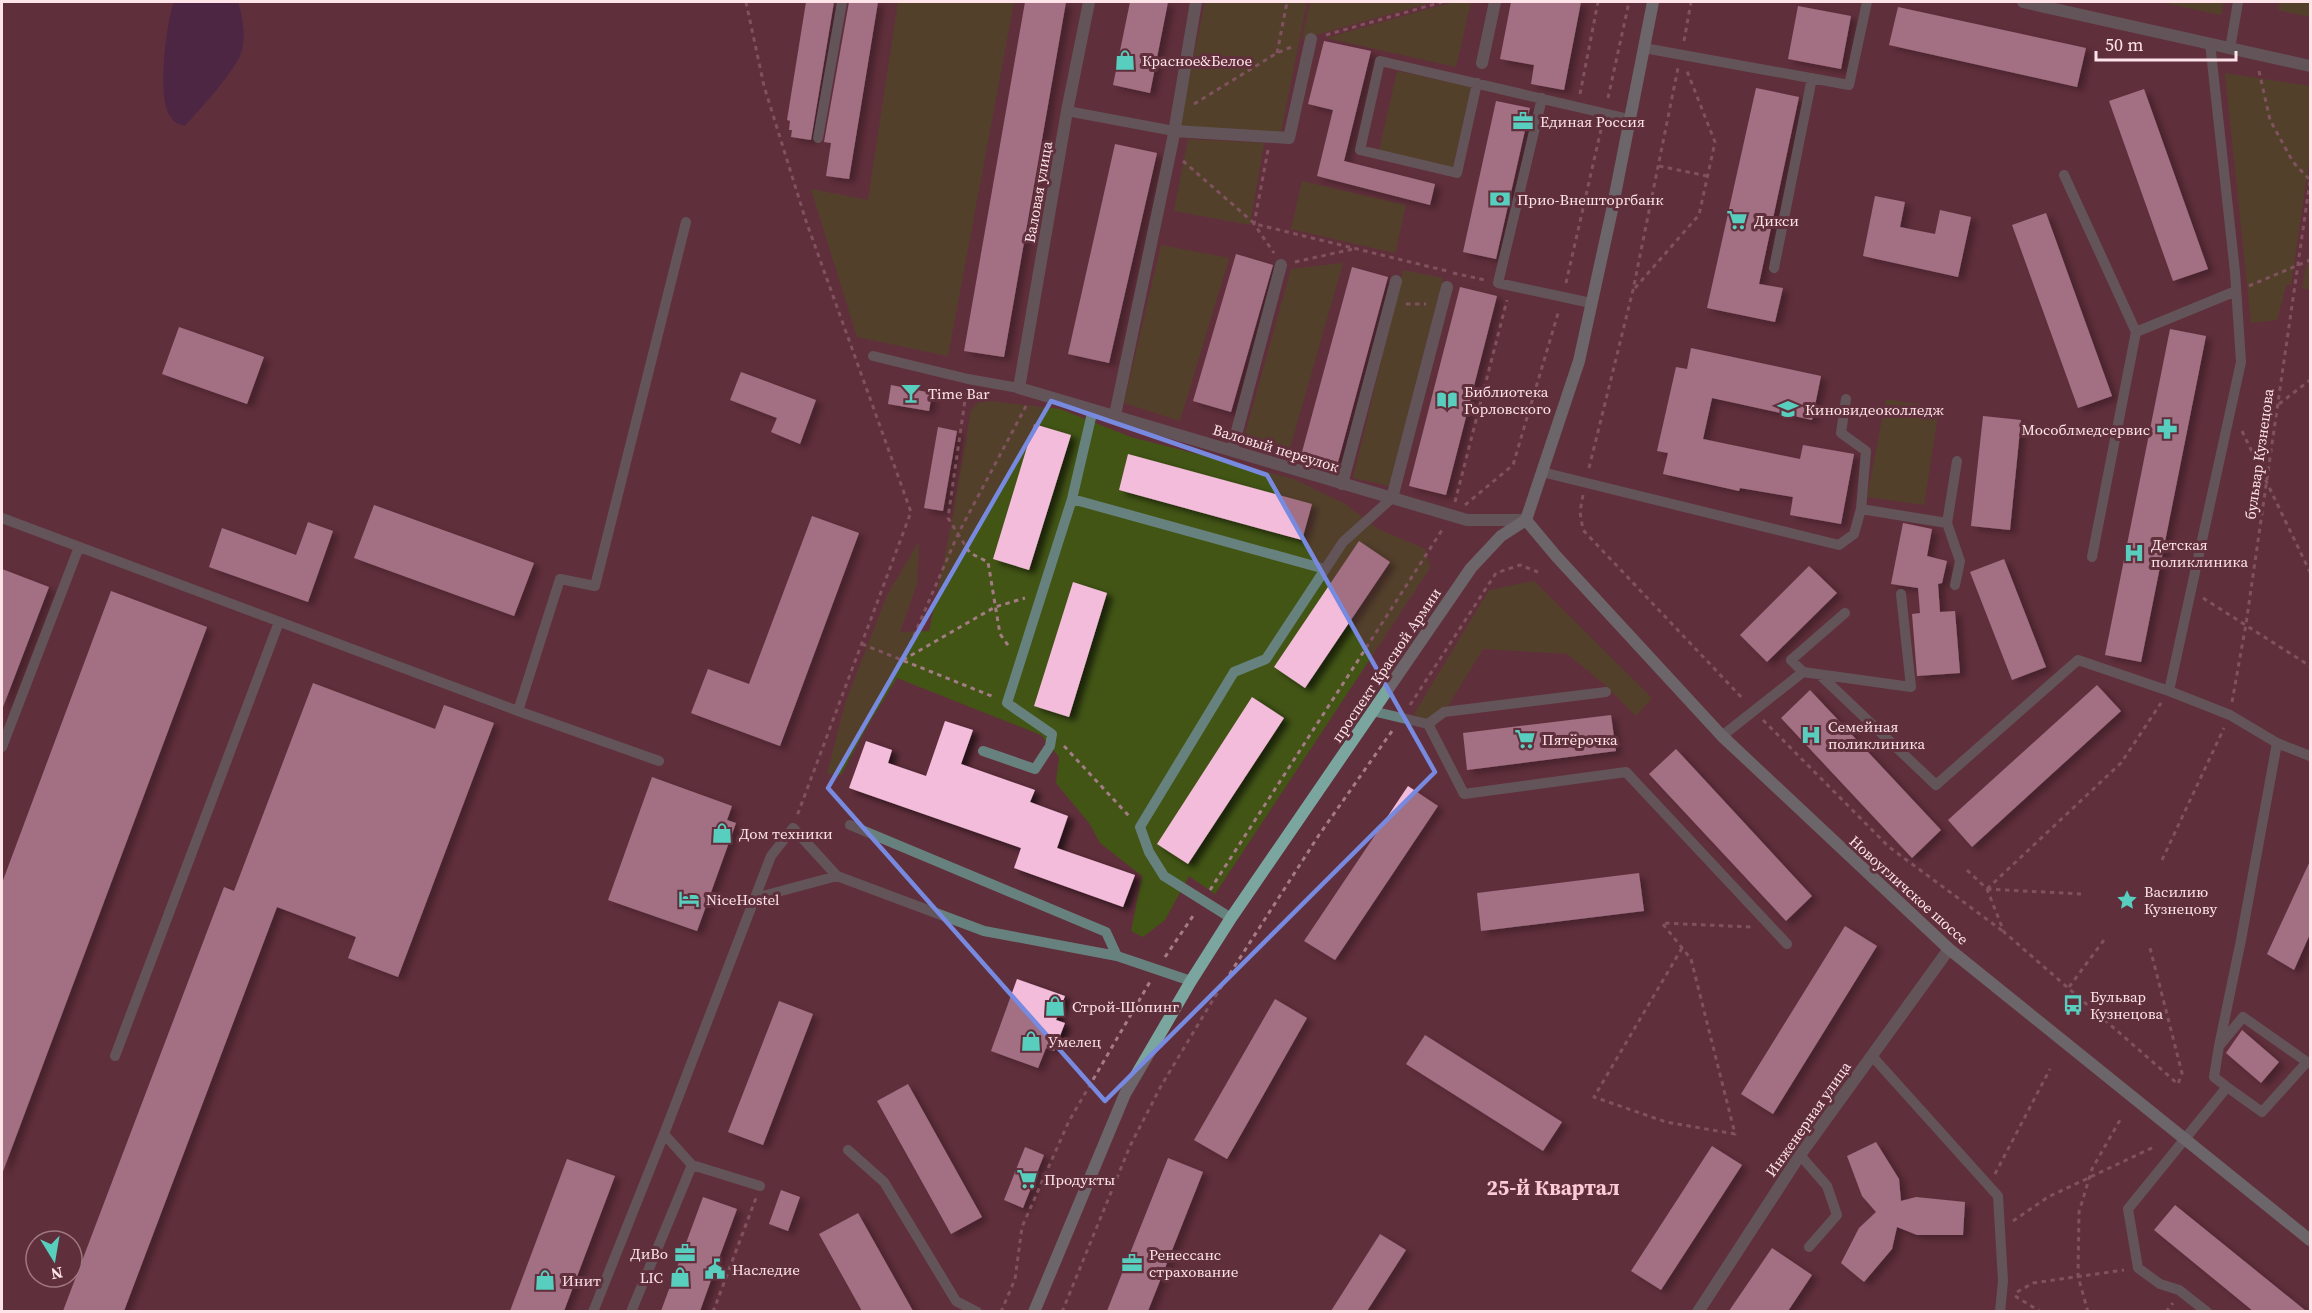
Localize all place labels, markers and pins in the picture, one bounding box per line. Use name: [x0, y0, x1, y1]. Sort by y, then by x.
shop icon: Красное&Белое: [1113, 48, 1137, 72]
place label: Красное&Белое: [1142, 50, 1252, 71]
office icon: Единая Россия: [1511, 109, 1535, 133]
place label: Единая Россия: [1540, 111, 1645, 132]
bank icon: Прио-Внешторгбанк: [1488, 187, 1512, 211]
place label: Прио-Внешторгбанк: [1517, 189, 1664, 210]
supermarket icon: Дикси: [1725, 208, 1749, 232]
place label: Дикси: [1754, 210, 1799, 231]
bar icon: Time Bar: [899, 381, 923, 405]
place label: Библиотека Горловского: [1464, 381, 1551, 419]
place label: Time Bar: [928, 383, 990, 404]
library icon: Библиотека Горловского: [1435, 388, 1459, 412]
school or university icon: Киновидеоколледж: [1776, 397, 1800, 421]
place label: Киновидеоколледж: [1805, 399, 1945, 420]
pharmacy icon: Мособлмедсервис: [2155, 417, 2179, 441]
place label: Мособлмедсервис: [2021, 419, 2150, 440]
place label: Детская поликлиника: [2151, 534, 2248, 572]
hospital icon: Детская поликлиника: [2122, 541, 2146, 565]
place label: Семейная поликлиника: [1828, 716, 1925, 754]
hospital icon: Семейная поликлиника: [1799, 723, 1823, 747]
supermarket icon: Пятёрочка: [1513, 727, 1537, 751]
place label: Пятёрочка: [1542, 729, 1618, 750]
shop icon: Дом техники: [710, 821, 734, 845]
place label: Дом техники: [739, 823, 833, 844]
place label: Василию Кузнецову: [2144, 881, 2217, 919]
hotel icon: NiceHostel: [677, 887, 701, 911]
place icon: Василию Кузнецову: [2115, 888, 2139, 912]
place label: NiceHostel: [706, 889, 780, 910]
place label: Бульвар Кузнецова: [2090, 986, 2163, 1024]
bus stop icon: Бульвар Кузнецова: [2061, 993, 2085, 1017]
shop icon: Строй-Шопинг: [1043, 994, 1067, 1018]
place label: Строй-Шопинг: [1072, 996, 1179, 1017]
shop icon: Умелец: [1019, 1029, 1043, 1053]
place label: Умелец: [1048, 1031, 1101, 1052]
supermarket icon: Продукты: [1015, 1167, 1039, 1191]
place label: Продукты: [1044, 1169, 1115, 1190]
office icon: ДиВо: [673, 1241, 697, 1265]
place label: ДиВо: [630, 1243, 668, 1264]
place label: Ренессанс страхование: [1149, 1244, 1239, 1282]
office icon: Ренессанс страхование: [1120, 1251, 1144, 1275]
public building icon: Наследие: [703, 1257, 727, 1281]
place label: Наследие: [732, 1259, 800, 1280]
shop icon: LIC: [668, 1265, 692, 1289]
place label: LIC: [640, 1267, 663, 1288]
shop icon: Инит: [533, 1268, 557, 1292]
place label: Инит: [562, 1270, 601, 1291]

